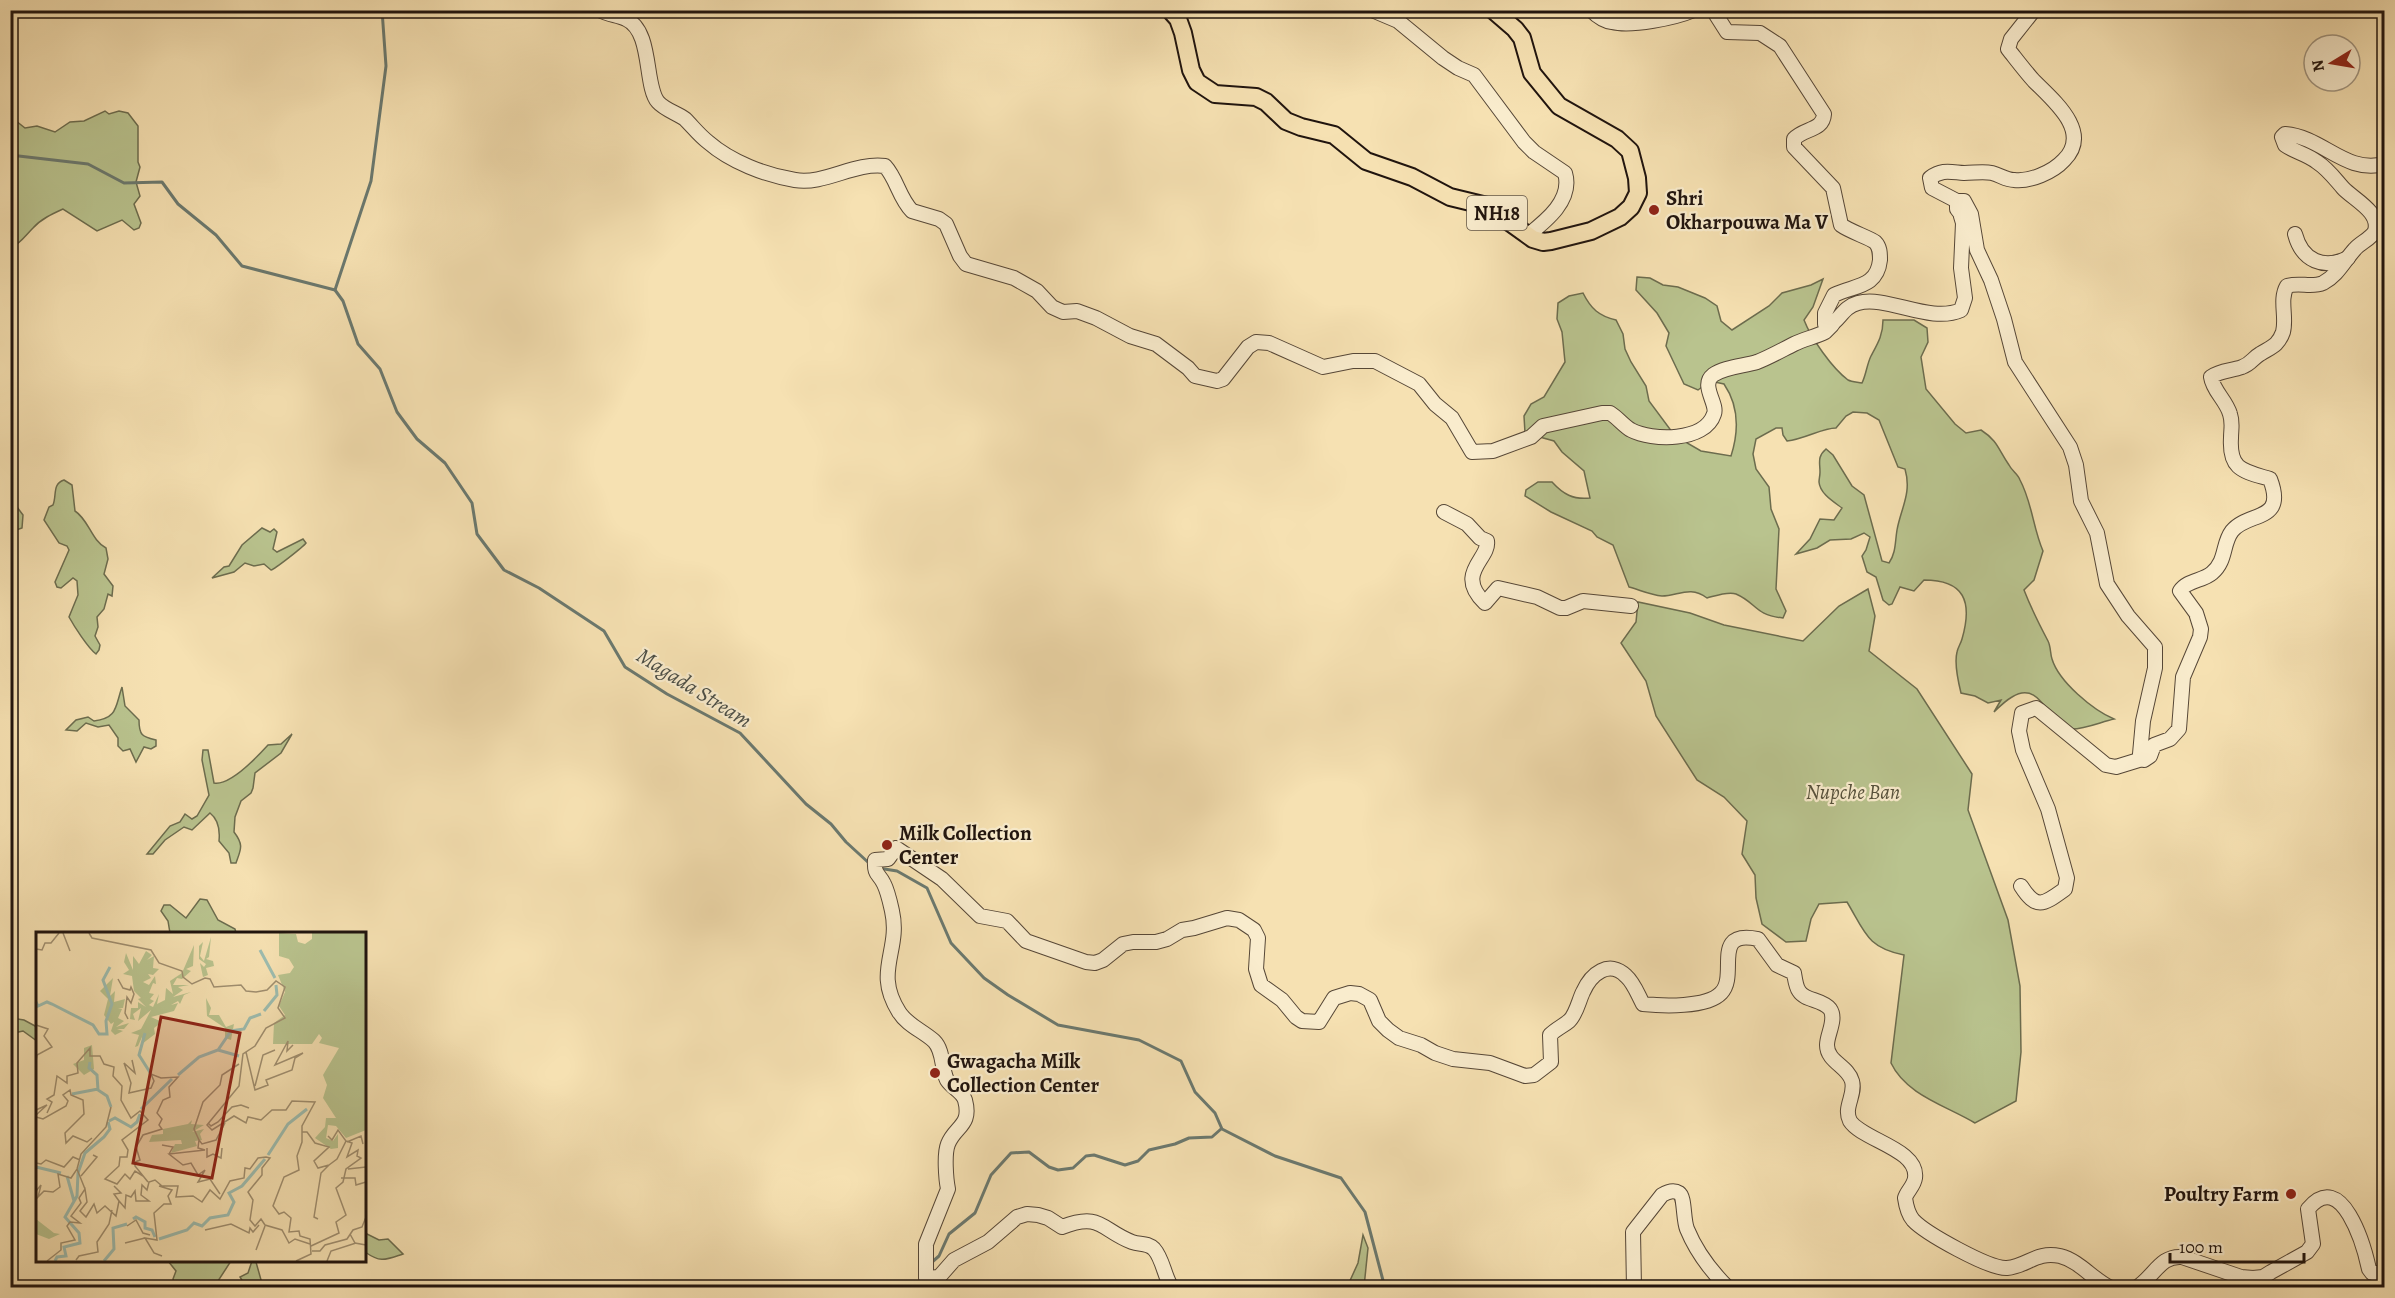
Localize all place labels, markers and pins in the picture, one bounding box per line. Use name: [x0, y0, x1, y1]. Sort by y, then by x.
place label: Shri Okharpouwa Ma V: [1666, 184, 1829, 236]
marker: Shri Okharpouwa Ma V: [1647, 203, 1661, 217]
place label: Milk Collection Center: [899, 819, 1032, 871]
marker: Milk Collection Center: [880, 838, 894, 852]
place label: Gwagacha Milk Collection Center: [947, 1047, 1099, 1099]
marker: Gwagacha Milk Collection Center: [928, 1066, 942, 1080]
place label: Poultry Farm: [2164, 1180, 2279, 1208]
marker: Poultry Farm: [2284, 1187, 2298, 1201]

